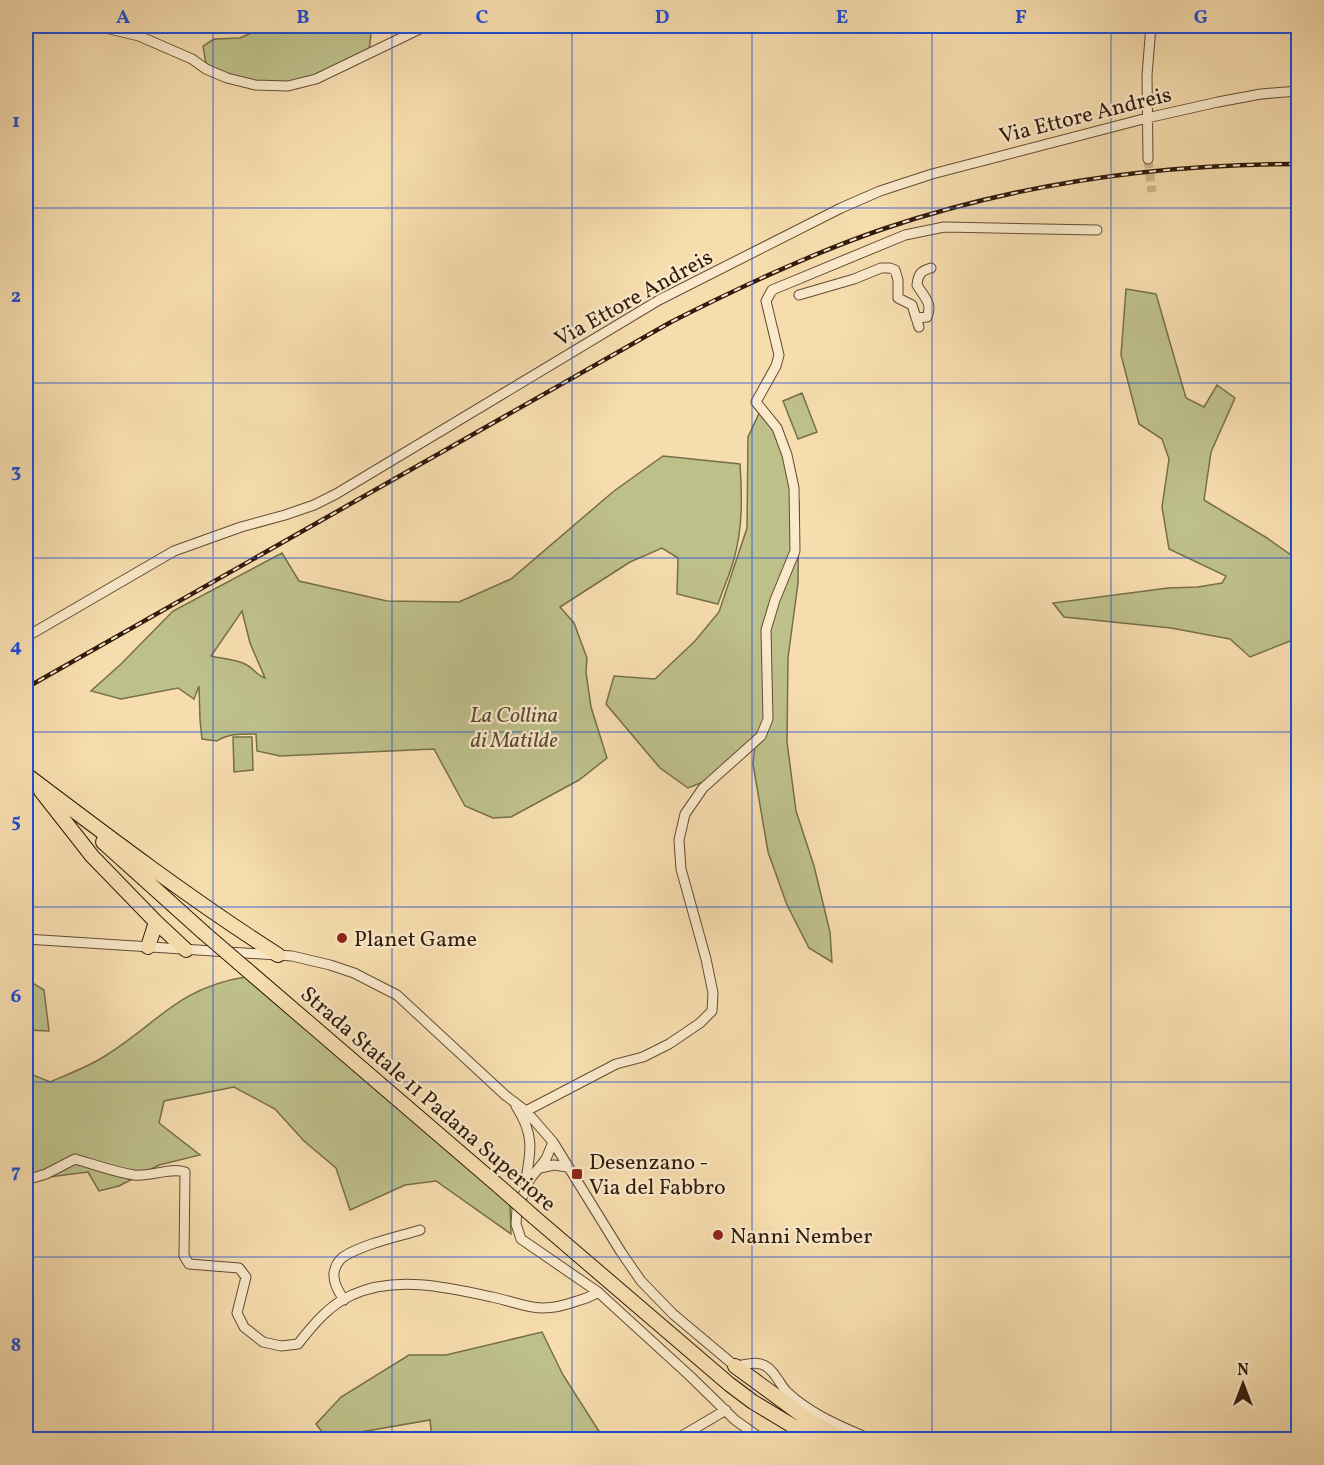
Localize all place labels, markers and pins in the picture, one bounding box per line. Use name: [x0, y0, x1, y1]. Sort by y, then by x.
place label: Planet Game: [354, 925, 477, 956]
marker: Planet Game: [335, 931, 349, 945]
place label: Desenzano - Via del Fabbro: [589, 1148, 726, 1204]
marker: Desenzano - Via del Fabbro: [570, 1167, 584, 1181]
place label: Nanni Nember: [730, 1222, 872, 1253]
marker: Nanni Nember: [711, 1228, 725, 1242]

